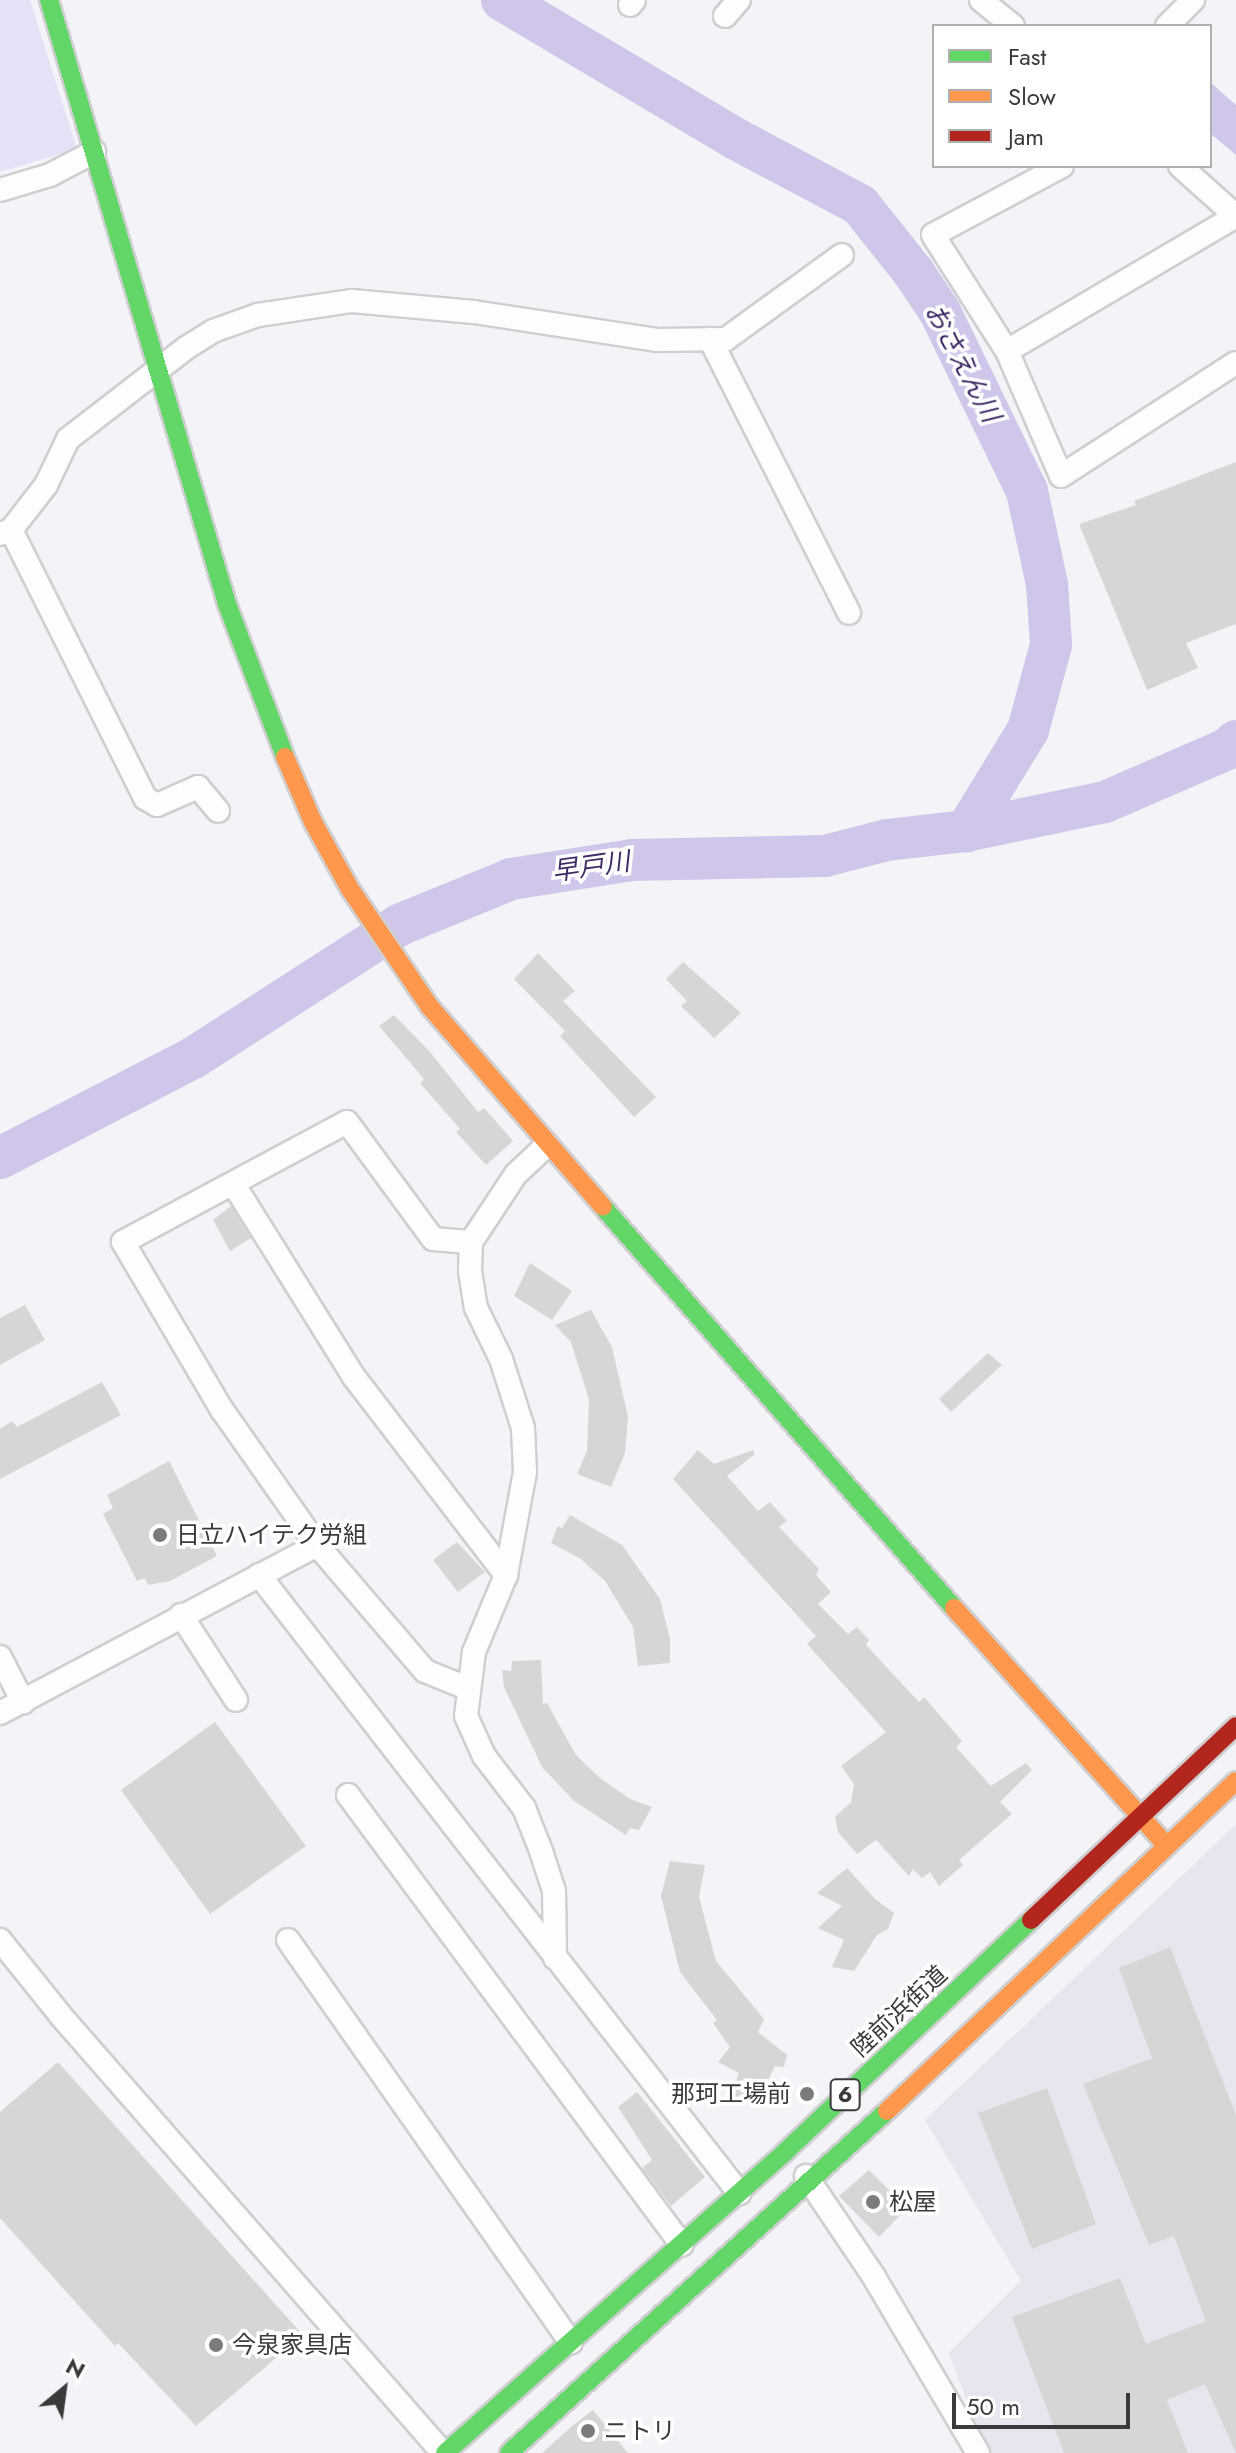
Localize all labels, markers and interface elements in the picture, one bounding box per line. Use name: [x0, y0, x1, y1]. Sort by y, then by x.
legend: [932, 24, 1212, 168]
text: Fast: [1008, 39, 1046, 74]
text: Slow: [1008, 79, 1056, 114]
text: Jam: [1008, 119, 1044, 154]
water label: おさえん川: [918, 298, 1006, 428]
water label: 早戸川: [550, 846, 632, 888]
place label: 日立ハイテク労組: [176, 1521, 368, 1549]
marker: 日立ハイテク労組: [151, 1526, 169, 1544]
street label: 陸前浜街道: [845, 1960, 953, 2062]
road number: 6: [829, 2077, 861, 2113]
place label: 那珂工場前: [671, 2080, 791, 2108]
marker: 那珂工場前: [798, 2085, 816, 2103]
place label: 松屋: [889, 2188, 937, 2216]
marker: 松屋: [864, 2193, 882, 2211]
place label: 今泉家具店: [232, 2331, 352, 2359]
marker: 今泉家具店: [207, 2336, 225, 2354]
north arrow: [24, 2349, 104, 2429]
text: N: [60, 2350, 91, 2386]
scale bar: [956, 2377, 1134, 2427]
text: 50 m: [966, 2389, 1020, 2424]
place label: ニトリ: [604, 2417, 676, 2445]
marker: ニトリ: [579, 2422, 597, 2440]

